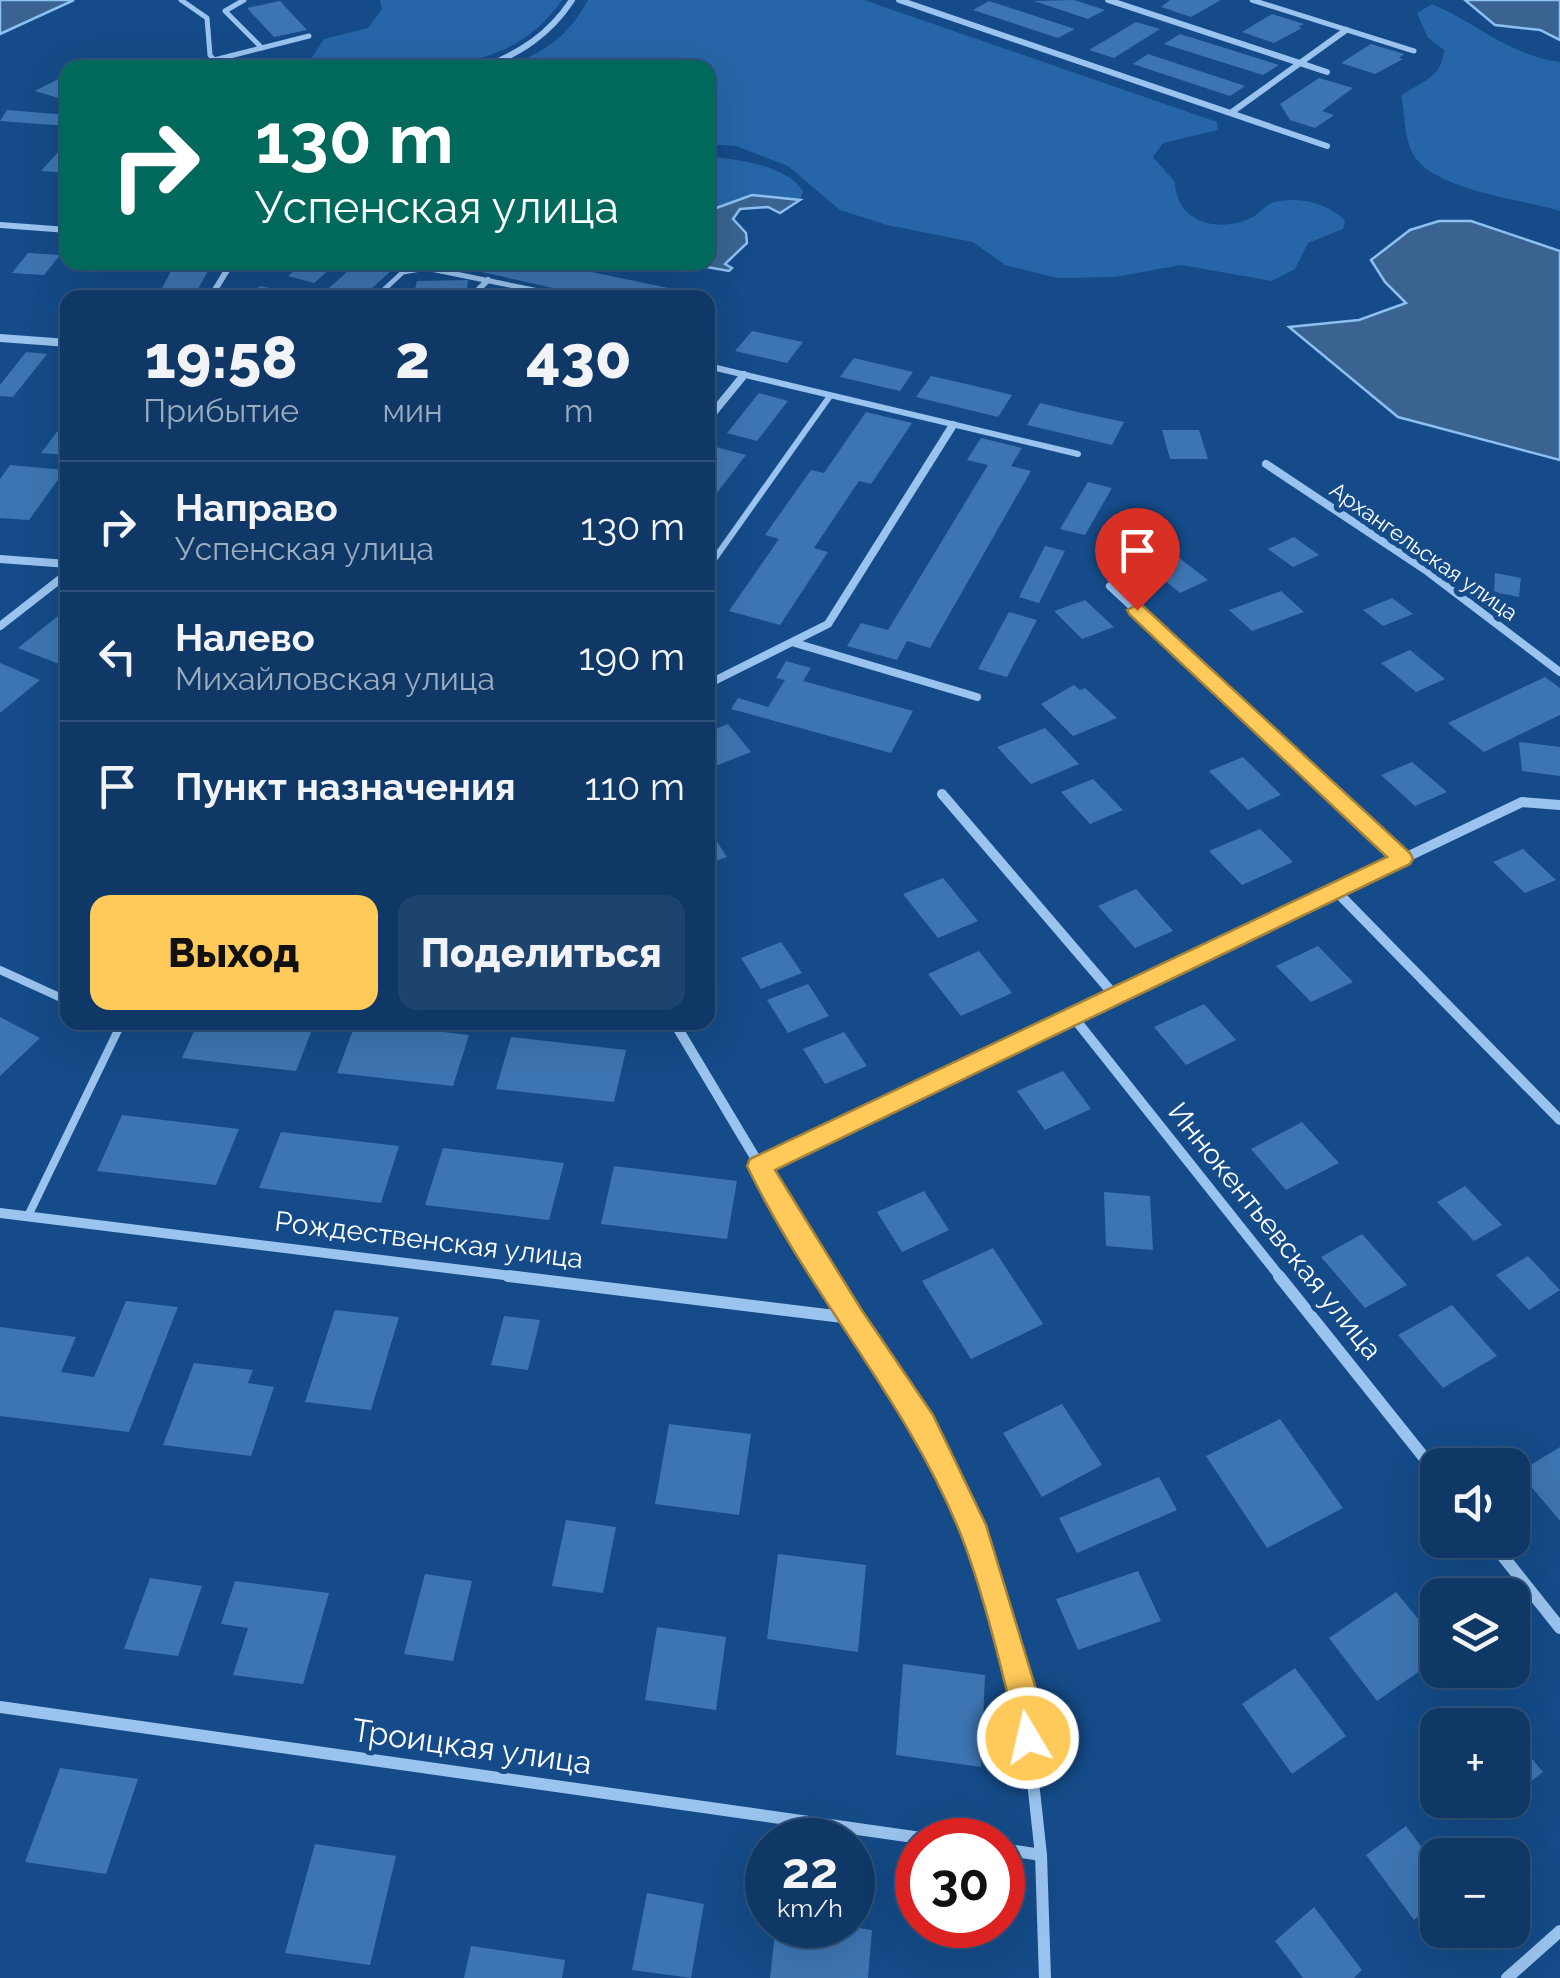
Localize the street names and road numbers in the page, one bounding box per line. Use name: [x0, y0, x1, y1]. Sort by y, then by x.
street label: Архангельская улица: [1325, 476, 1523, 626]
street label: Иннокентьевская улица: [1161, 1096, 1389, 1366]
street label: Рождественская улица: [273, 1205, 585, 1275]
street label: Троицкая улица: [350, 1711, 594, 1781]

